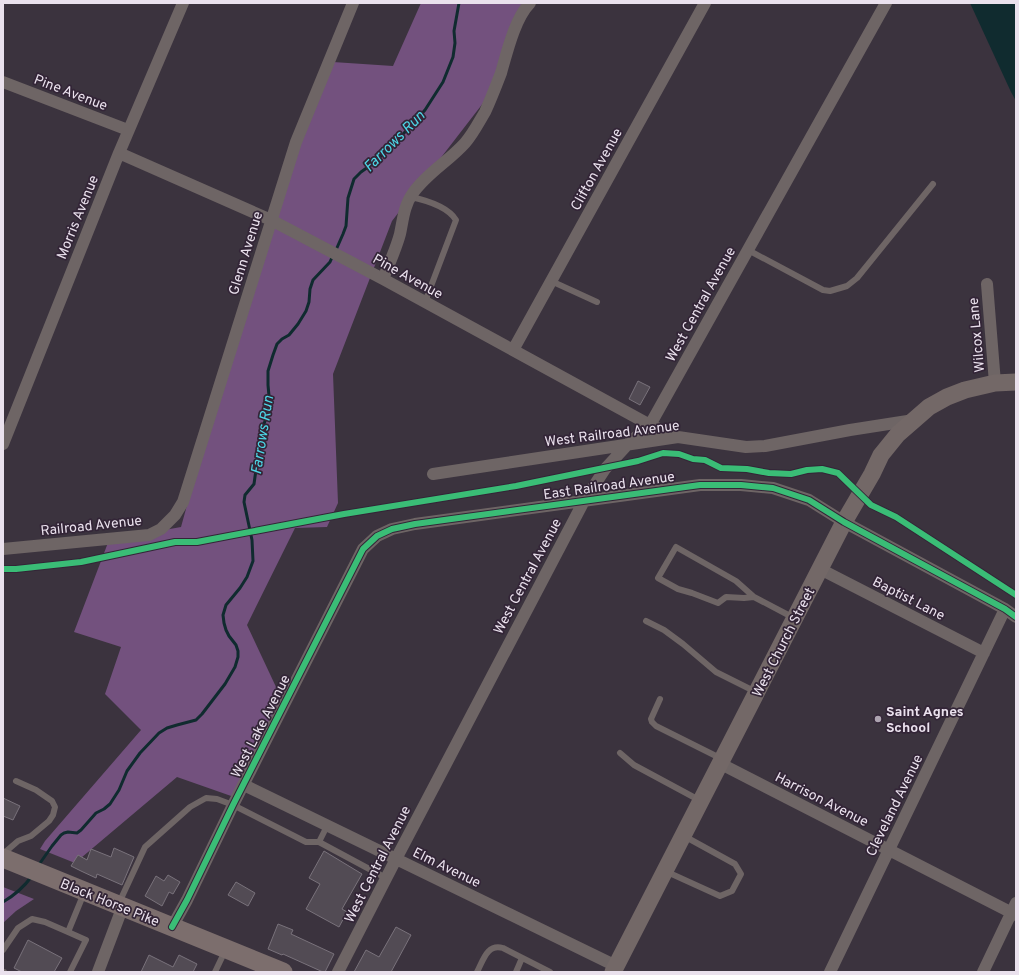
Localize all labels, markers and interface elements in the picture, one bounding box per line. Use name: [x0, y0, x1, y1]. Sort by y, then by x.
street label: Pine Avenue: [31, 72, 110, 115]
water label: Farrows Run: [360, 107, 430, 177]
street label: Clifton Avenue: [568, 126, 627, 214]
street label: Morris Avenue: [54, 173, 103, 262]
street label: Glenn Avenue: [226, 210, 267, 297]
street label: West Central Avenue: [663, 244, 740, 365]
street label: Pine Avenue: [369, 251, 445, 304]
street label: Wilcox Lane: [966, 297, 989, 373]
water label: Farrows Run: [248, 394, 279, 476]
street label: West Railroad Avenue: [544, 418, 681, 451]
street label: East Railroad Avenue: [542, 469, 676, 504]
street label: Railroad Avenue: [40, 513, 143, 540]
street label: West Central Avenue: [491, 516, 566, 638]
street label: Baptist Lane: [869, 574, 947, 625]
street label: West Church Street: [749, 585, 819, 700]
street label: West Lake Avenue: [228, 672, 295, 781]
place label: Saint Agnes School: [886, 704, 964, 737]
marker: Saint Agnes School: [873, 714, 883, 724]
street label: Cleveland Avenue: [863, 752, 927, 859]
street label: Harrison Avenue: [772, 769, 871, 831]
street label: West Central Avenue: [342, 803, 415, 926]
street label: Elm Avenue: [410, 845, 483, 892]
street label: Black Horse Pike: [57, 876, 161, 931]

